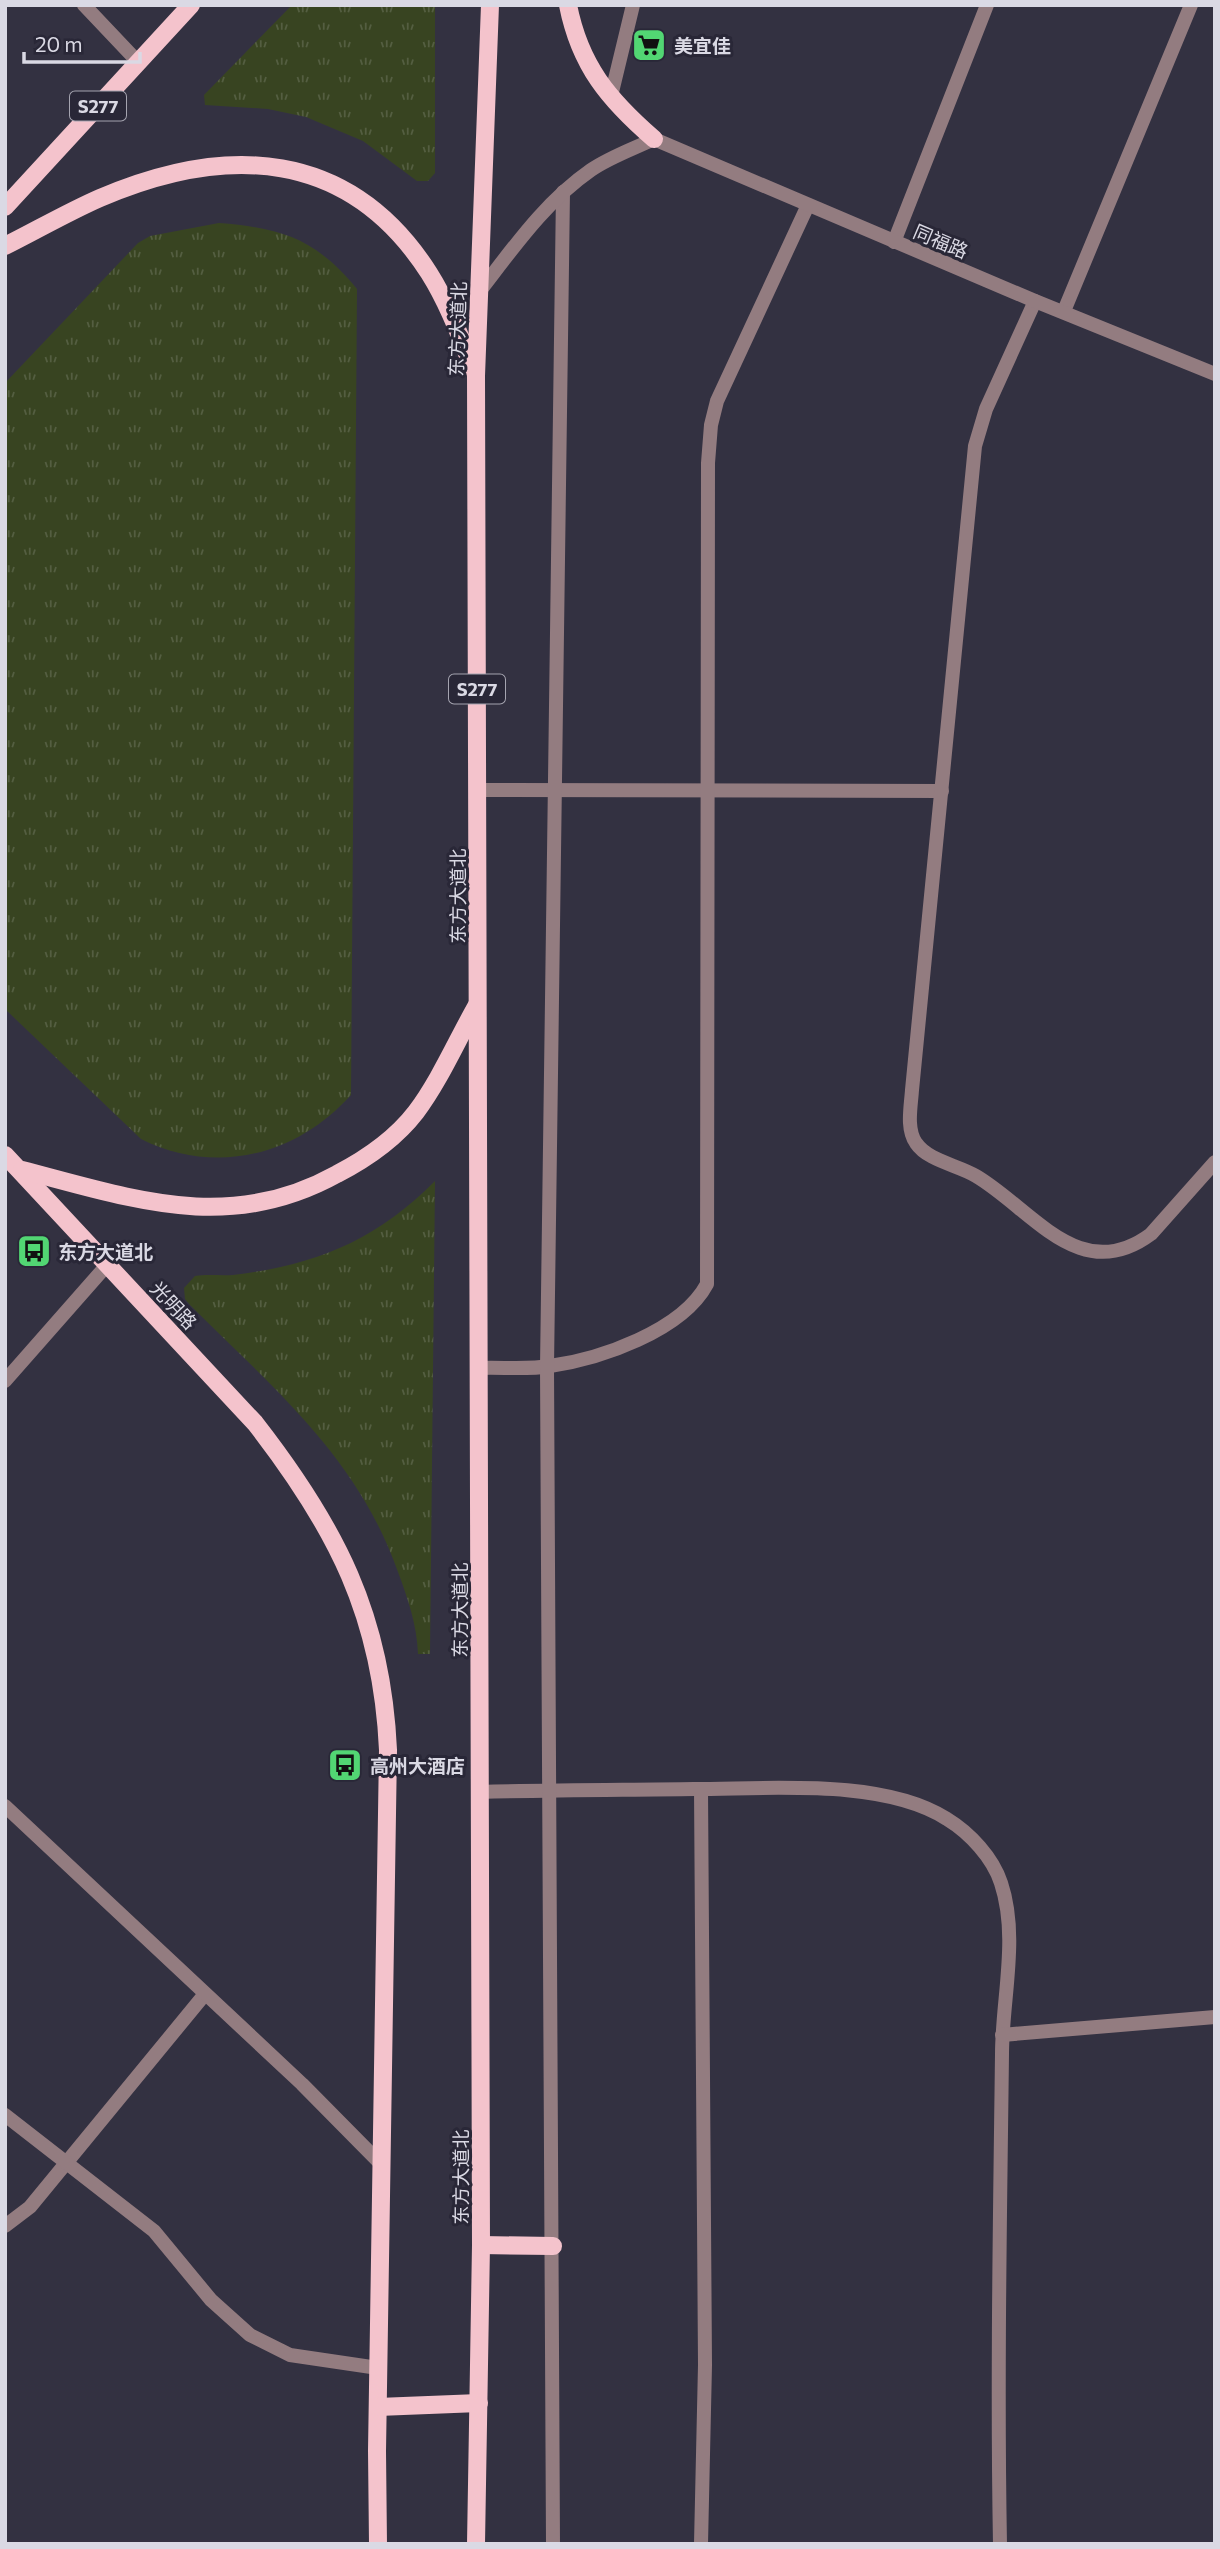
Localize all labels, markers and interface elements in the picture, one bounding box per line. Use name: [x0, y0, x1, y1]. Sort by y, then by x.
scale bar: [24, 21, 140, 65]
supermarket icon: 美宜佳: [630, 26, 668, 64]
text: 20 m: [35, 31, 83, 56]
place label: 美宜佳: [674, 34, 731, 57]
road number: S277: [70, 92, 126, 120]
street label: 同福路: [910, 219, 972, 263]
street label: 东方大道北: [444, 281, 470, 377]
road number: S277: [449, 674, 505, 704]
street label: 东方大道北: [446, 848, 469, 944]
bus stop icon: 东方大道北: [15, 1232, 53, 1270]
place label: 东方大道北: [58, 1240, 153, 1263]
street label: 光明路: [146, 1276, 202, 1334]
street label: 东方大道北: [448, 1562, 471, 1658]
bus stop icon: 高州大酒店: [326, 1746, 364, 1784]
place label: 高州大酒店: [370, 1754, 465, 1777]
street label: 东方大道北: [449, 2129, 472, 2225]

